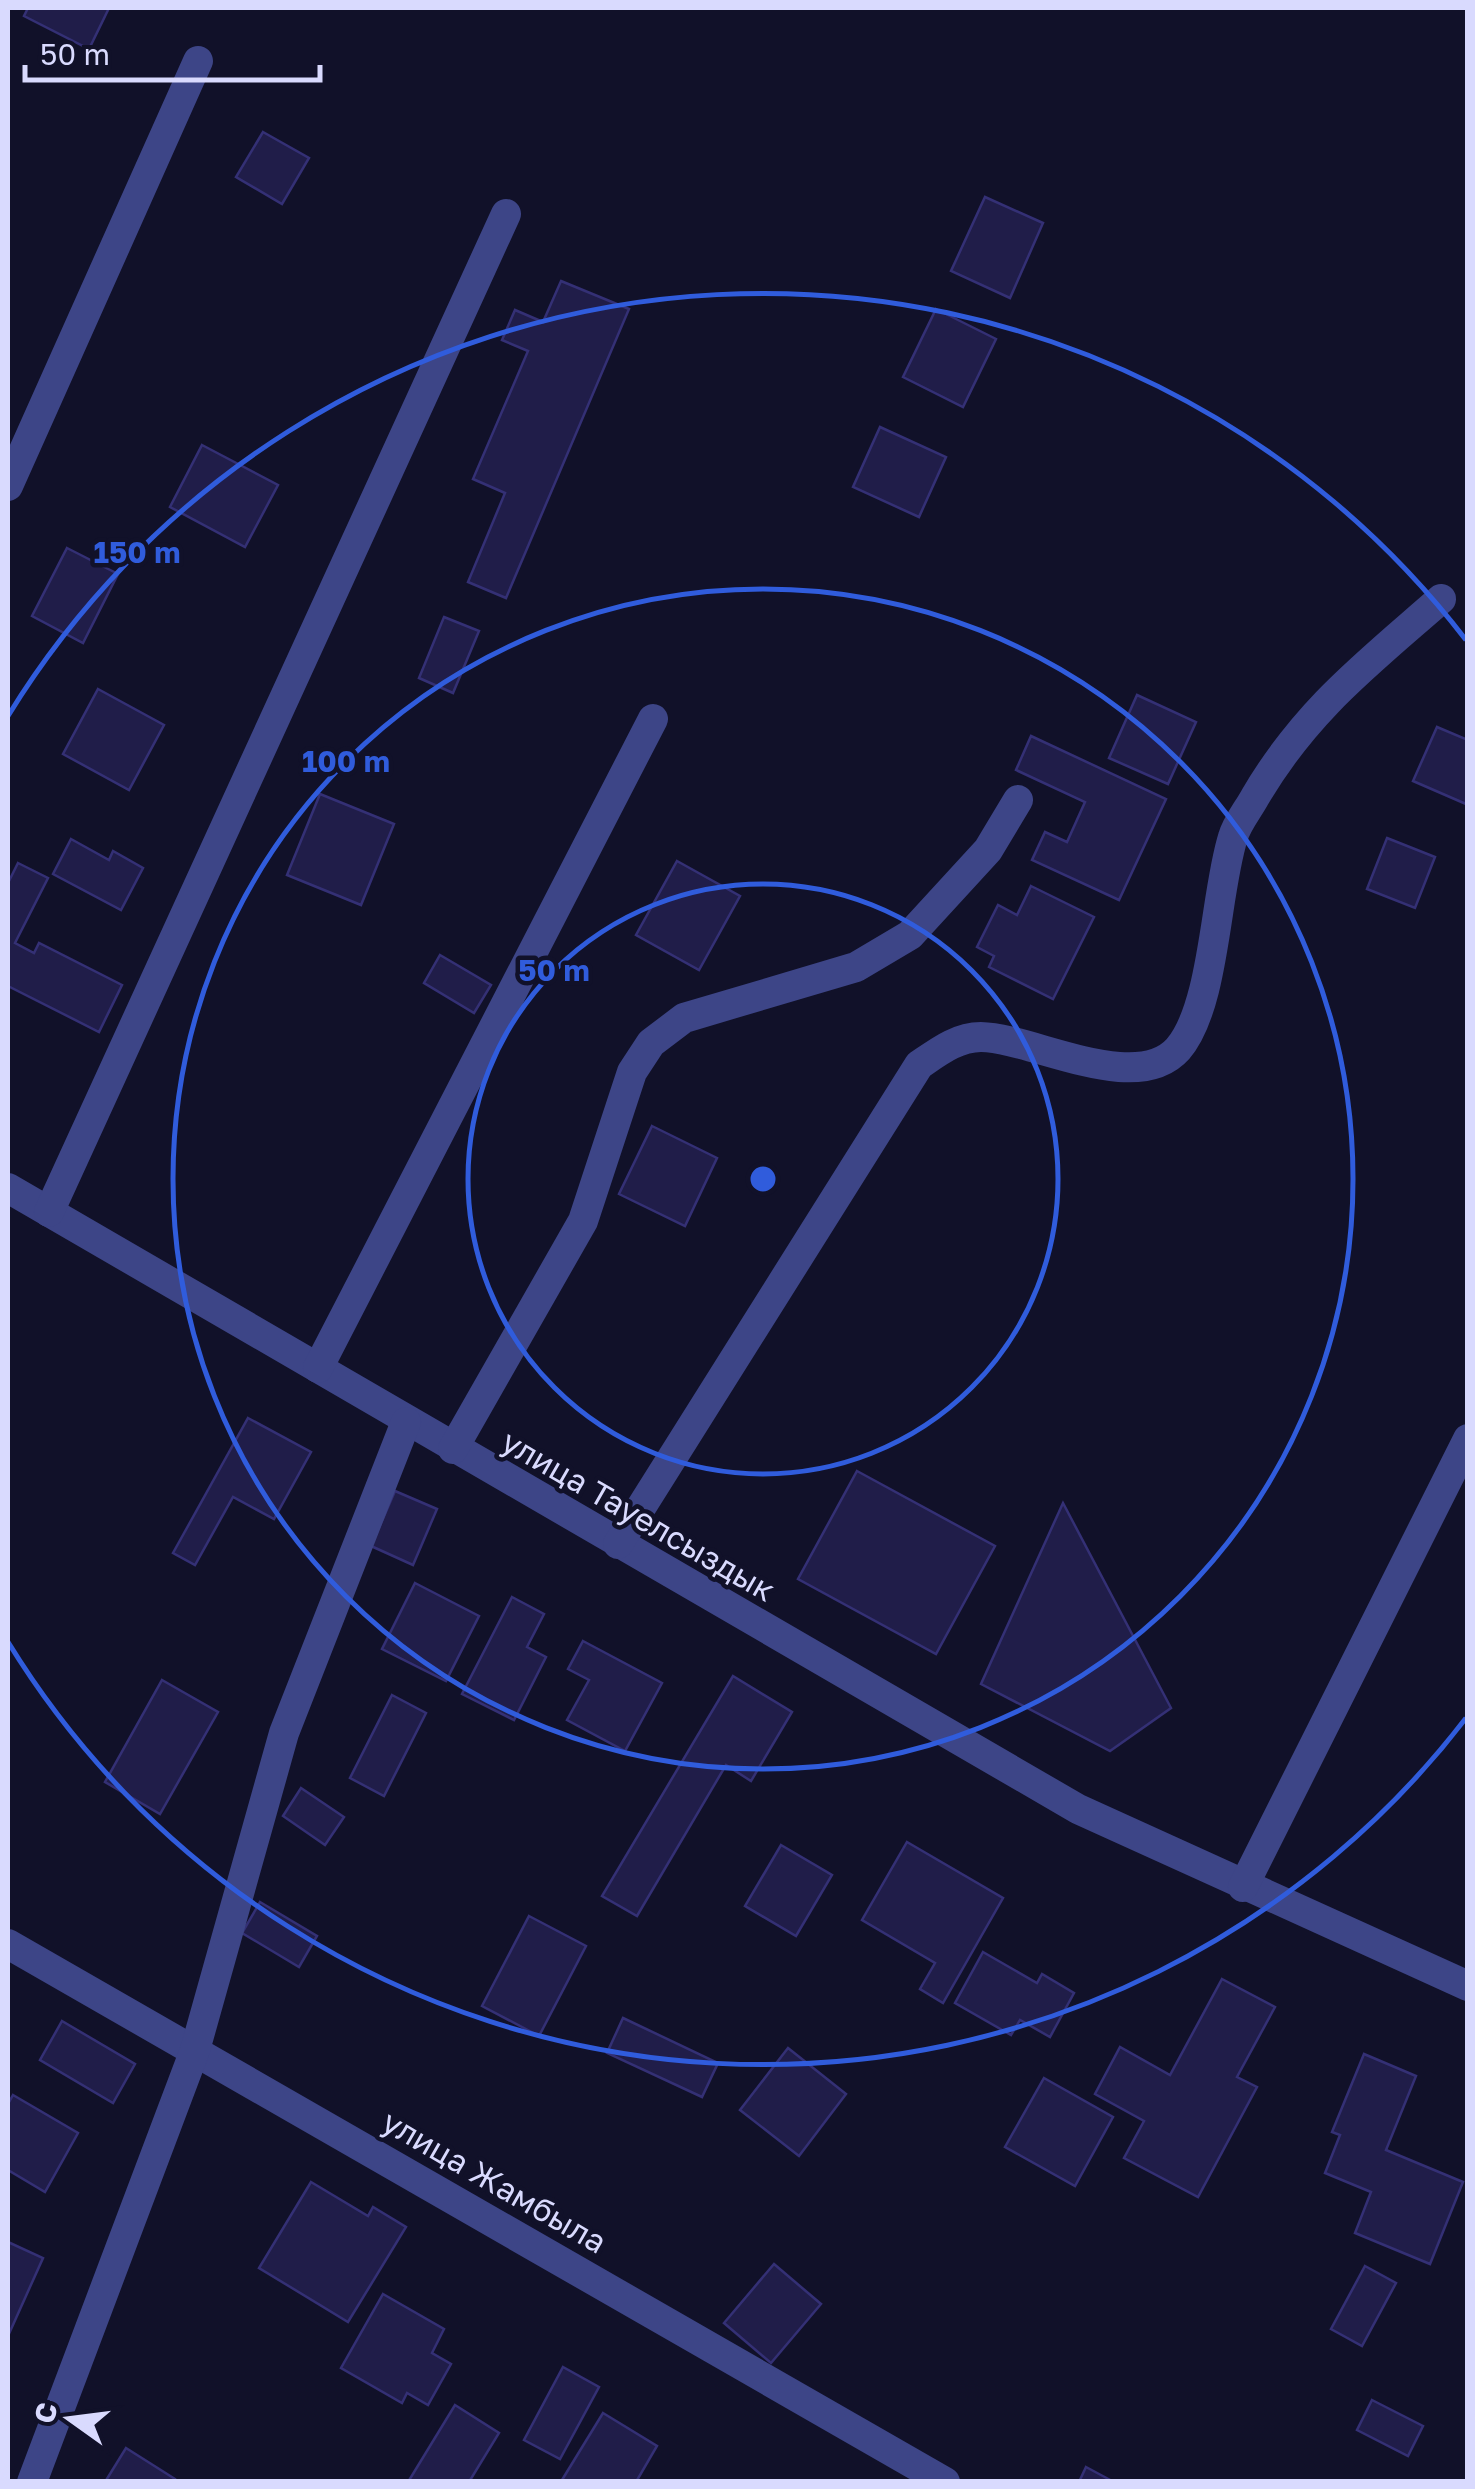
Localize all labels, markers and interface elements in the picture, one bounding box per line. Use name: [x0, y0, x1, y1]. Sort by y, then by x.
scale bar: [25, 20, 320, 82]
text: 50 m: [40, 36, 110, 72]
text: 150 m: [94, 534, 181, 570]
text: 100 m: [302, 743, 390, 779]
text: 50 m: [518, 952, 590, 988]
centre of rings: [745, 1161, 781, 1197]
street label: улица Тауелсыздык: [495, 1421, 782, 1609]
street label: улица Жамбыла: [376, 2102, 613, 2261]
north arrow: [20, 2369, 120, 2469]
text: С: [27, 2399, 64, 2426]

